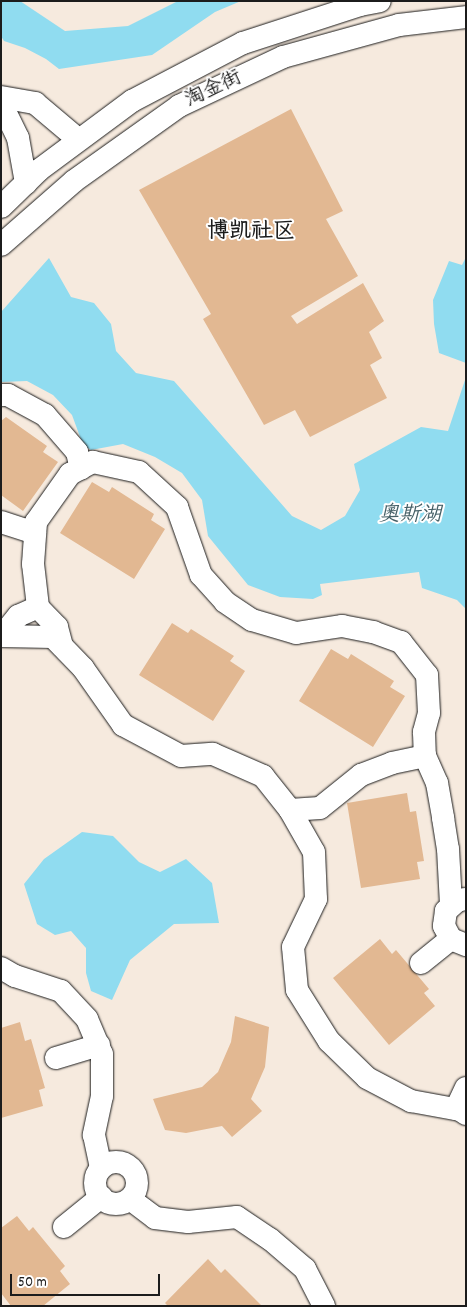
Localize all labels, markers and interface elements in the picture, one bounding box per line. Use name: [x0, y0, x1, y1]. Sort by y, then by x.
street label: 淘金街: [182, 66, 246, 114]
district label: 博凯社区: [207, 220, 295, 246]
water label: 奥斯湖: [379, 503, 441, 529]
scale bar: [12, 1264, 162, 1296]
text: 50 m: [18, 1272, 47, 1294]

